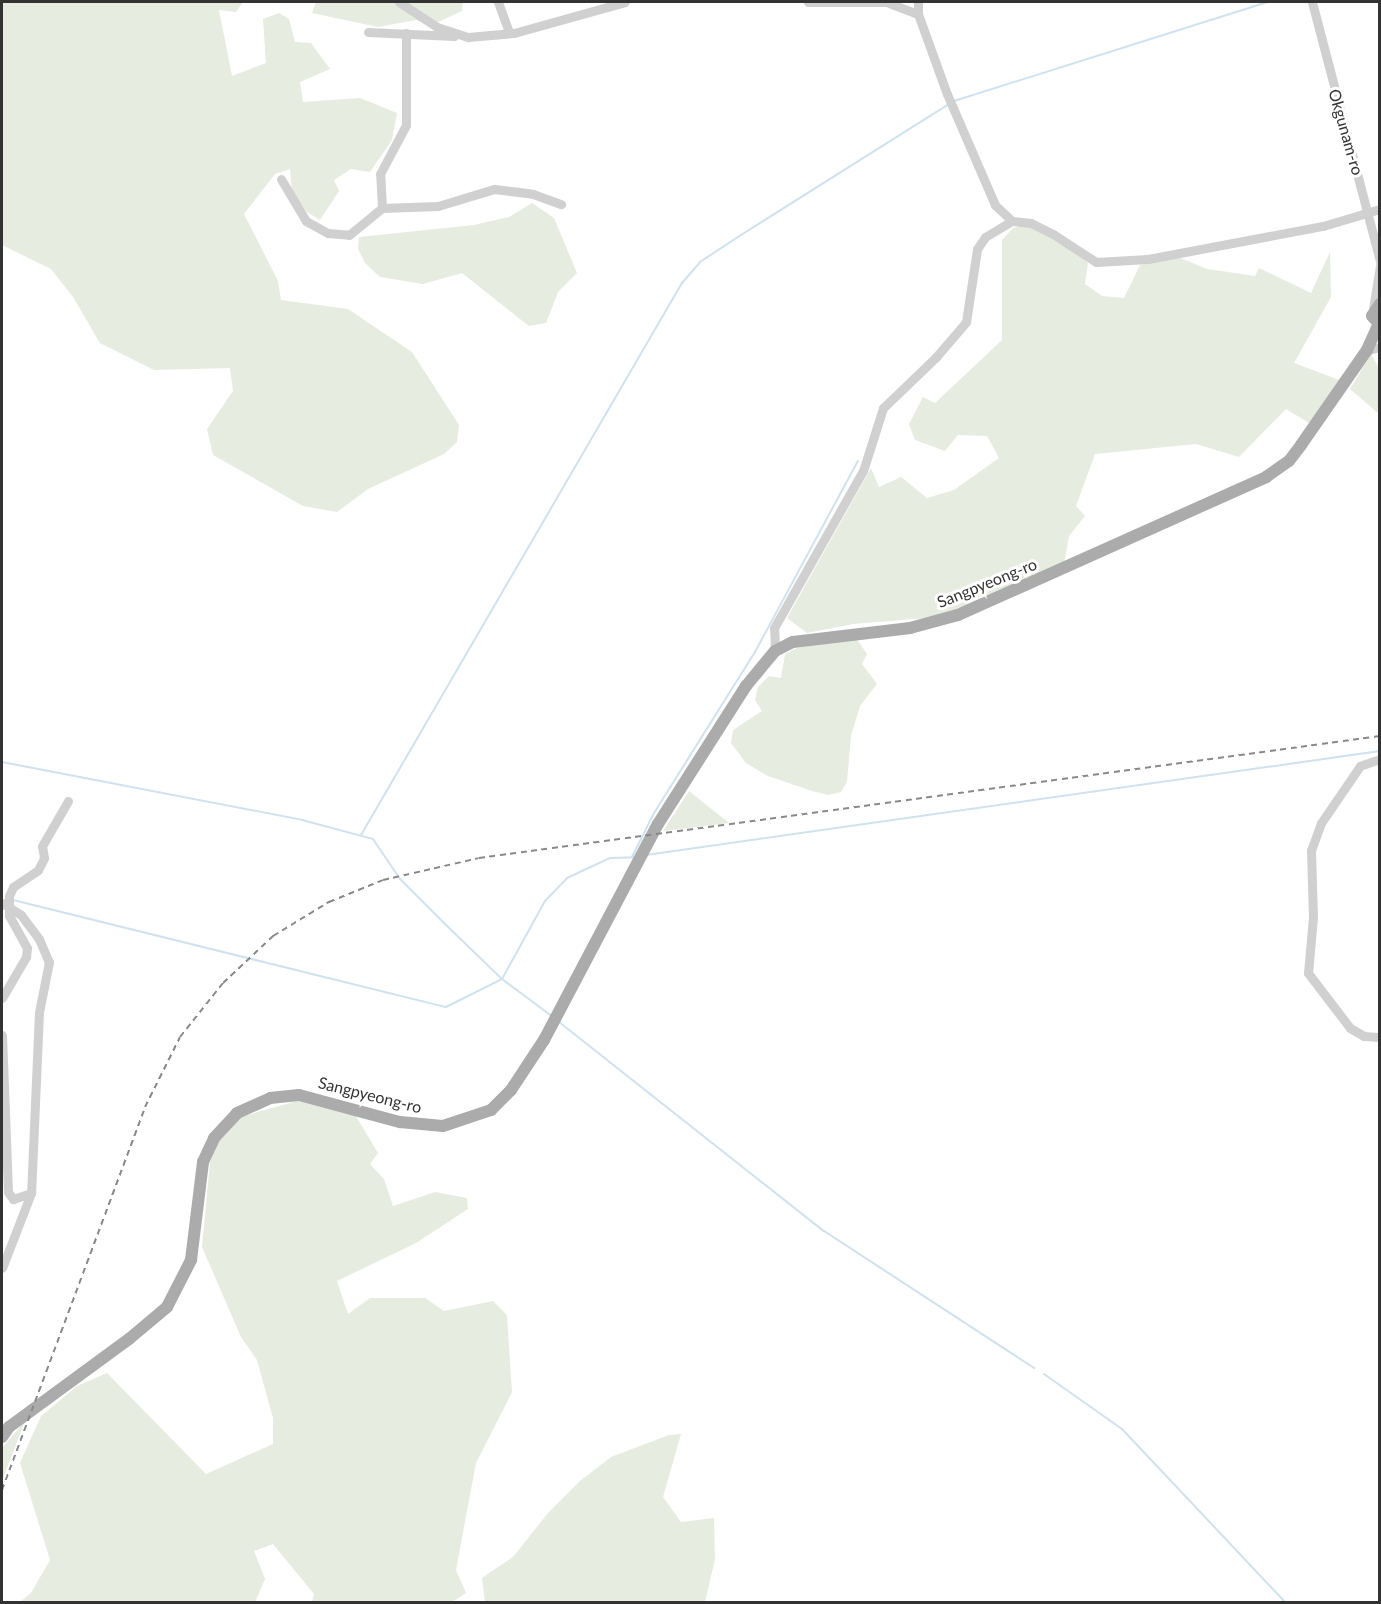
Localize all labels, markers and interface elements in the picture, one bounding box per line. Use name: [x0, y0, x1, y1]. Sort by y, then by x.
street label: Okgunam-ro: [1325, 87, 1367, 177]
street label: Sangpyeong-ro: [934, 554, 1040, 612]
street label: Sangpyeong-ro: [316, 1073, 424, 1117]

